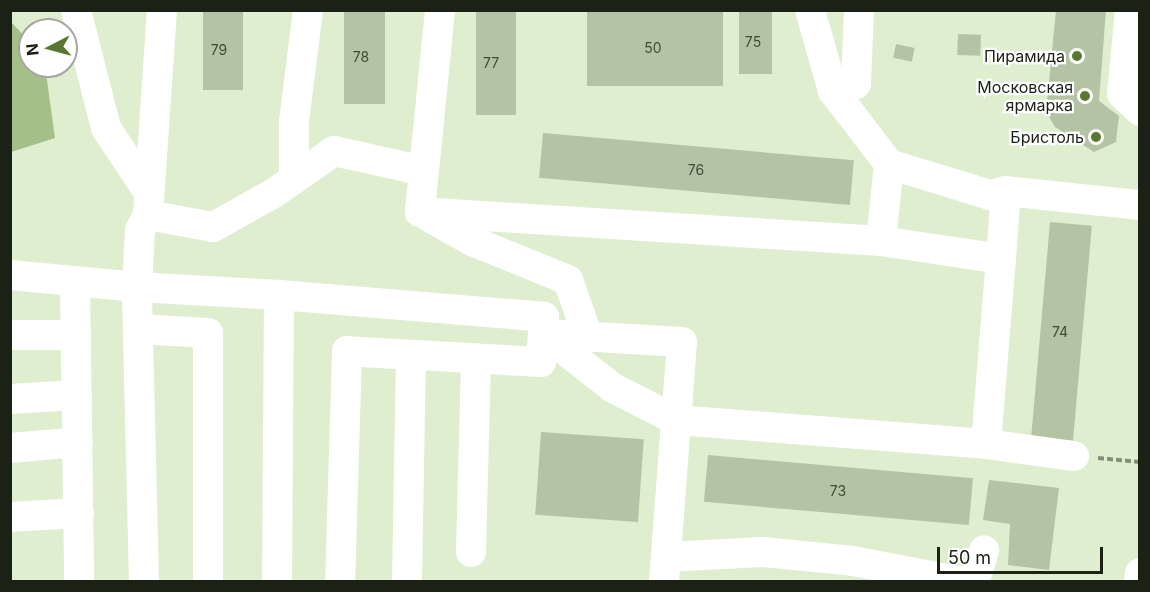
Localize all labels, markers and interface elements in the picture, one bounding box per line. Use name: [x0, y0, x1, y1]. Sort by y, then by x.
north arrow: [18, 18, 78, 78]
house number: 75: [745, 34, 761, 50]
house number: 50: [644, 40, 662, 56]
house number: 79: [211, 42, 227, 58]
text: N: [22, 43, 43, 57]
place label: Пирамида: [984, 46, 1065, 66]
house number: 78: [353, 49, 369, 65]
marker: Пирамида: [1070, 49, 1084, 63]
house number: 77: [483, 55, 499, 71]
place label: Московская ярмарка: [977, 77, 1073, 115]
marker: Московская ярмарка: [1078, 89, 1092, 103]
place label: Бристоль: [1010, 127, 1084, 147]
marker: Бристоль: [1089, 130, 1103, 144]
house number: 76: [688, 162, 704, 178]
house number: 74: [1052, 324, 1068, 340]
house number: 73: [830, 483, 846, 499]
scale bar: [940, 535, 1106, 573]
text: 50 m: [948, 547, 991, 568]

